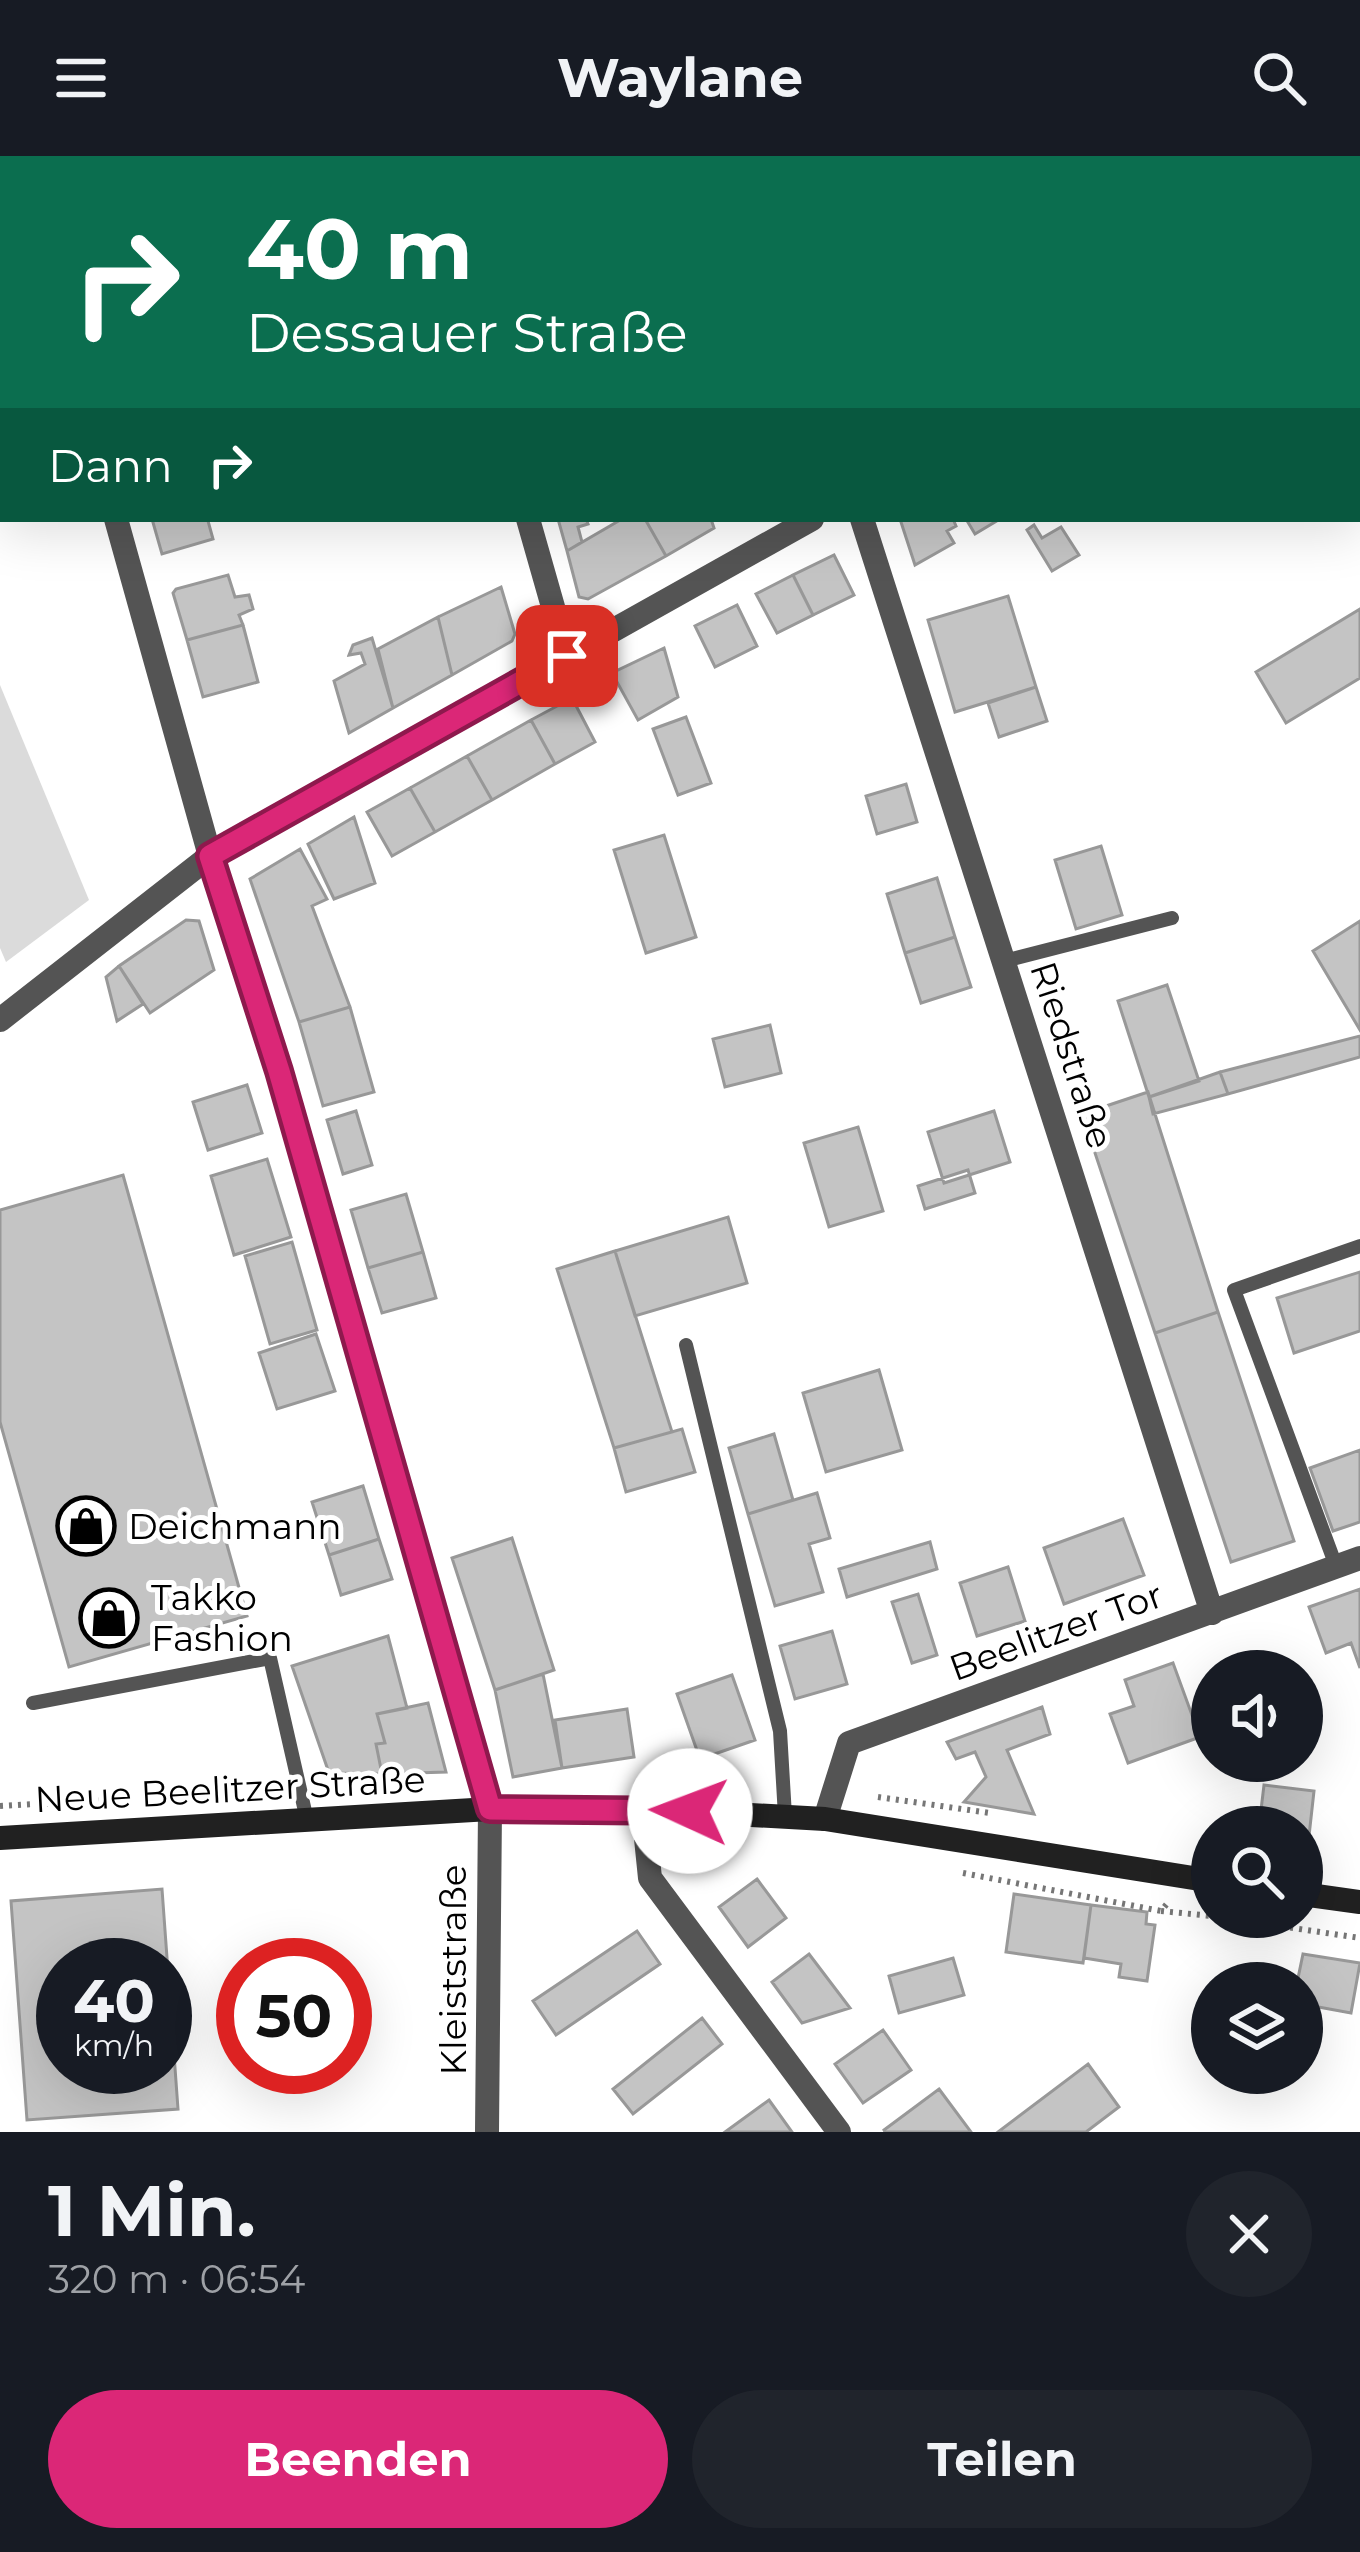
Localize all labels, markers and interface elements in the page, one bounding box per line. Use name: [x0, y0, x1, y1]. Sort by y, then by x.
icon: menu: [48, 45, 114, 111]
text: Waylane: [557, 45, 803, 111]
icon: search: [1246, 45, 1312, 111]
text: 40 m: [246, 198, 473, 300]
icon: right: [48, 204, 204, 360]
text: Dessauer Straße: [246, 300, 688, 366]
icon: right: [197, 432, 263, 498]
text: Dann: [48, 438, 173, 493]
pin: [516, 605, 618, 707]
icon: arrive: [534, 623, 600, 689]
street label: Riedstraße: [1021, 956, 1123, 1154]
shop icon: Deichmann: [55, 1495, 117, 1557]
place label: Deichmann: [128, 1504, 342, 1548]
street label: Beelitzer Tor: [943, 1572, 1169, 1690]
place label: Takko Fashion: [151, 1575, 293, 1660]
shop icon: Takko Fashion: [78, 1587, 140, 1649]
map controls: [1191, 1650, 1323, 2094]
button: sound: [1191, 1650, 1323, 1782]
position arrow: [627, 1748, 753, 1874]
street label: Neue Beelitzer Straße: [34, 1757, 426, 1821]
button: search: [1191, 1806, 1323, 1938]
street label: Kleiststraße: [431, 1864, 475, 2076]
speed limit sign: 50: [216, 1938, 372, 2094]
button: layers: [1191, 1962, 1323, 2094]
text: 40: [73, 1964, 155, 2037]
text: km/h: [74, 2027, 154, 2064]
text: 1 Min.: [48, 2166, 256, 2254]
button: close: [1186, 2171, 1312, 2297]
text: 320 m · 06:54: [48, 2255, 305, 2303]
button: Beenden: [48, 2390, 668, 2528]
button: Teilen: [692, 2390, 1312, 2528]

